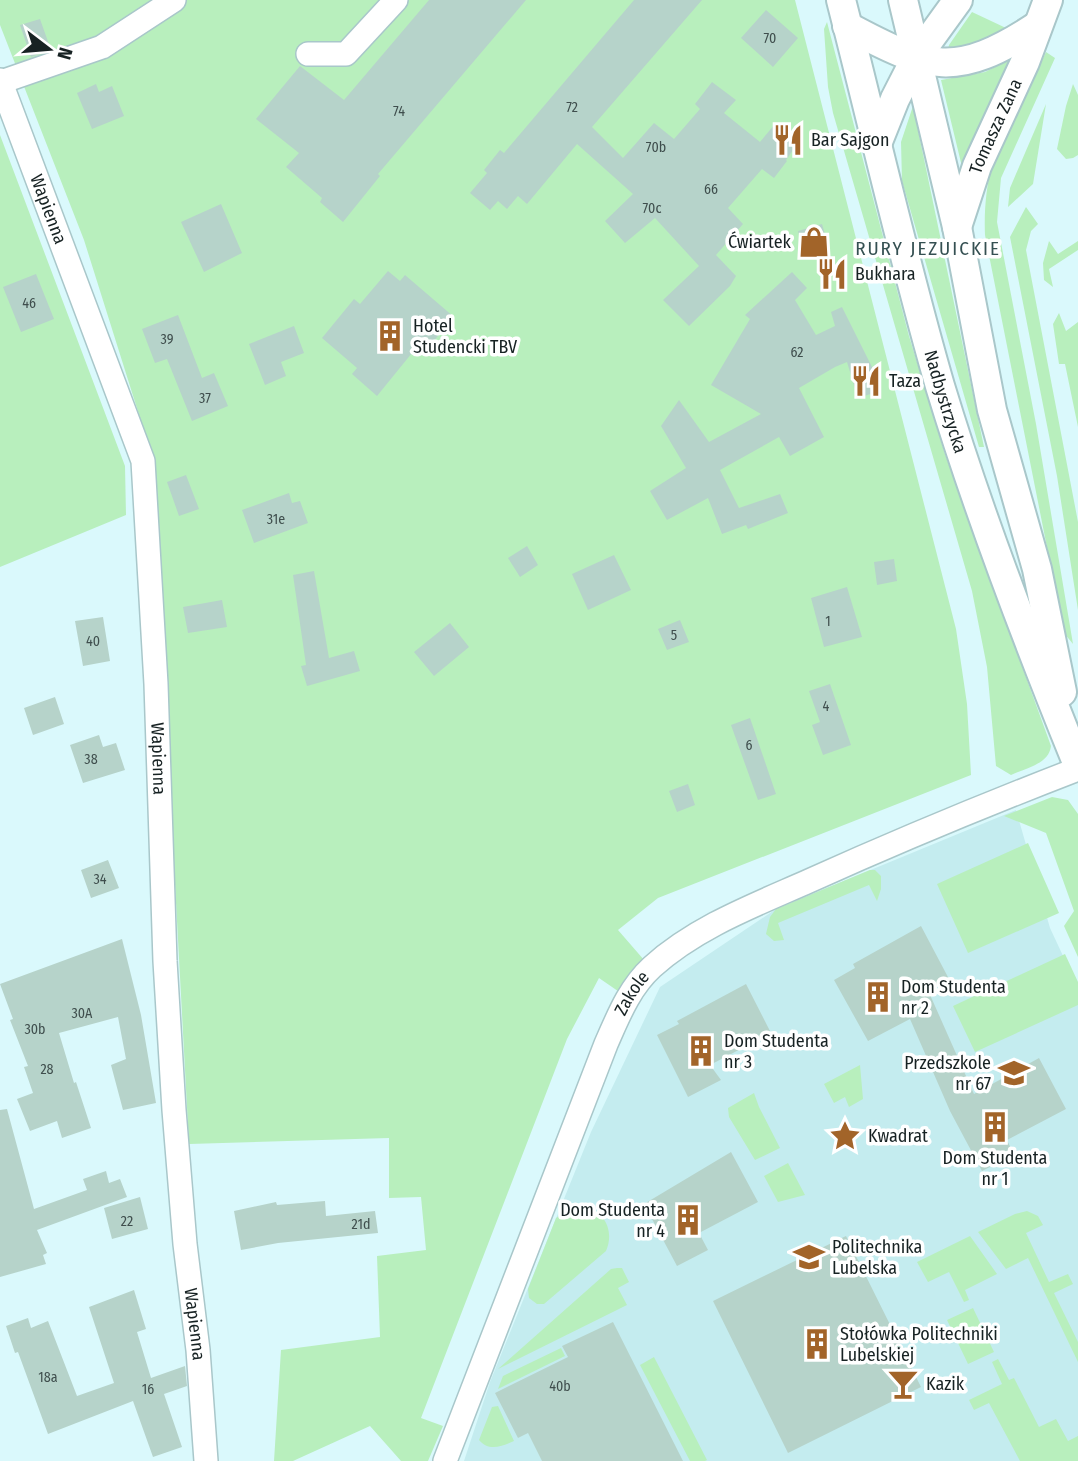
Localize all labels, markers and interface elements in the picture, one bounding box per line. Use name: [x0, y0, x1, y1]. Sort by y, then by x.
north arrow: [14, 14, 84, 84]
house number: 70: [764, 30, 776, 47]
text: N: [52, 45, 77, 62]
street label: Tomasza Zana: [964, 75, 1027, 176]
house number: 72: [566, 99, 578, 116]
house number: 74: [393, 103, 405, 120]
restaurant icon: Bar Sajgon: [771, 123, 805, 157]
place label: Bar Sajgon: [811, 129, 889, 151]
house number: 70b: [646, 139, 666, 156]
street label: Wapienna: [25, 171, 72, 247]
house number: 66: [704, 181, 718, 198]
house number: 70c: [643, 200, 661, 217]
shop icon: Ćwiartek: [797, 225, 831, 259]
place label: Ćwiartek: [728, 231, 792, 253]
district label: RURY JEZUICKIE: [855, 237, 1001, 260]
restaurant icon: Bukhara: [815, 257, 849, 291]
place label: Bukhara: [855, 263, 916, 285]
house number: 46: [22, 295, 36, 312]
place label: Hotel Studencki TBV: [413, 315, 518, 358]
building icon: Hotel Studencki TBV: [373, 319, 407, 353]
house number: 39: [161, 331, 174, 348]
house number: 62: [791, 344, 804, 361]
street label: Nadbystrzycka: [919, 348, 971, 456]
restaurant icon: Taza: [849, 364, 883, 398]
place label: Taza: [889, 370, 921, 392]
house number: 37: [199, 390, 211, 407]
house number: 31e: [267, 511, 285, 528]
house number: 1: [825, 613, 831, 630]
house number: 5: [671, 627, 677, 644]
house number: 40: [86, 633, 100, 650]
house number: 4: [823, 698, 830, 715]
street label: Wapienna: [146, 722, 171, 795]
house number: 6: [746, 737, 753, 754]
house number: 38: [84, 751, 98, 768]
house number: 34: [93, 871, 107, 888]
street label: Zakole: [610, 966, 654, 1019]
place label: Dom Studenta nr 2: [901, 976, 1006, 1019]
building icon: Dom Studenta nr 2: [861, 980, 895, 1014]
house number: 30A: [72, 1005, 93, 1022]
house number: 30b: [24, 1021, 46, 1038]
place label: Dom Studenta nr 3: [724, 1030, 829, 1073]
building icon: Dom Studenta nr 3: [684, 1034, 718, 1068]
place label: Przedszkole nr 67: [904, 1052, 991, 1095]
school or university icon: Przedszkole nr 67: [997, 1056, 1031, 1090]
house number: 28: [40, 1061, 54, 1078]
building icon: Dom Studenta nr 1: [978, 1110, 1012, 1144]
place icon: Kwadrat: [828, 1119, 862, 1153]
place label: Kwadrat: [868, 1125, 928, 1147]
place label: Dom Studenta nr 1: [943, 1147, 1048, 1190]
place label: Dom Studenta nr 4: [560, 1199, 665, 1242]
building icon: Dom Studenta nr 4: [671, 1203, 705, 1237]
house number: 22: [121, 1213, 133, 1230]
house number: 21d: [352, 1216, 370, 1233]
place label: Politechnika Lubelska: [832, 1236, 922, 1279]
school or university icon: Politechnika Lubelska: [792, 1240, 826, 1274]
street label: Wapienna: [179, 1287, 210, 1361]
place label: Stołówka Politechniki Lubelskiej: [840, 1323, 998, 1366]
building icon: Stołówka Politechniki Lubelskiej: [800, 1327, 834, 1361]
bar icon: Kazik: [886, 1367, 920, 1401]
house number: 18a: [38, 1369, 58, 1386]
place label: Kazik: [926, 1373, 965, 1395]
house number: 40b: [549, 1378, 571, 1395]
house number: 16: [142, 1381, 154, 1398]

